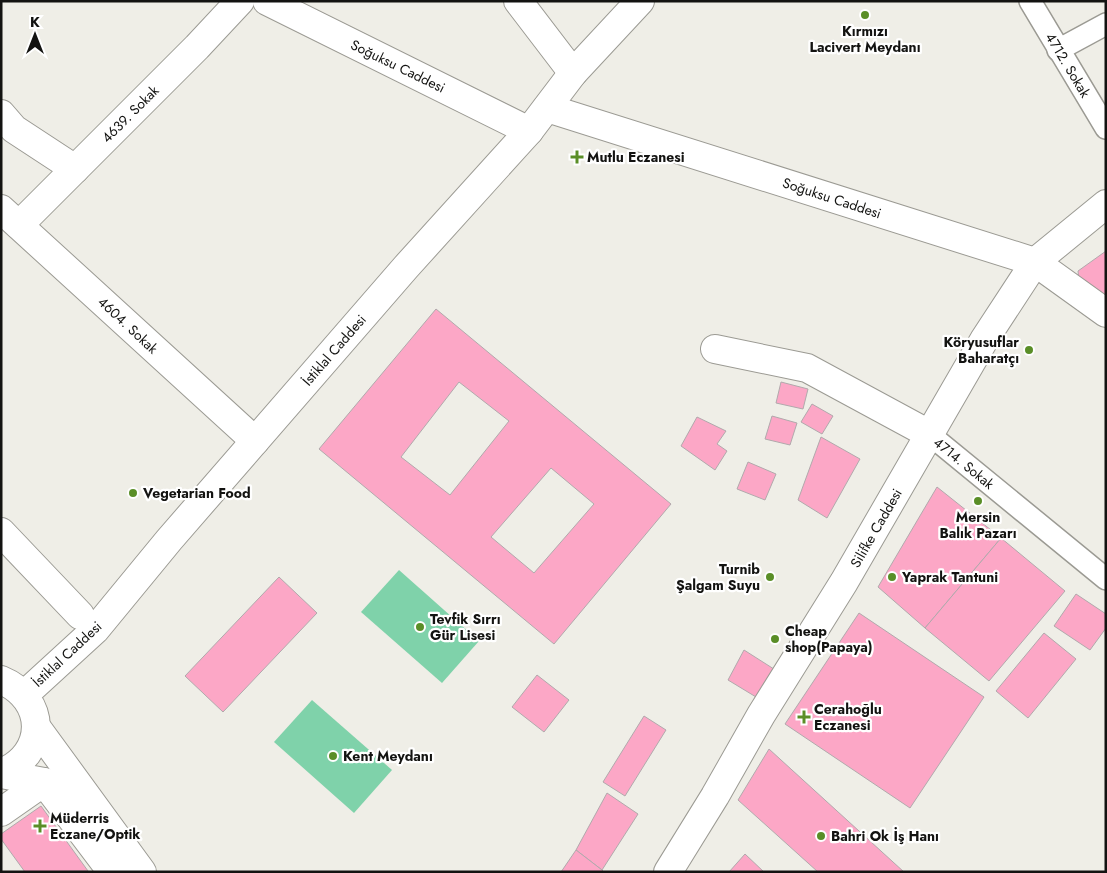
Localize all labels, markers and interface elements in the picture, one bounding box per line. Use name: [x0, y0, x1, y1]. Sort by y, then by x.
marker: Kırmızı Lacivert Meydanı: [859, 9, 871, 21]
north arrow: [10, 10, 60, 60]
text: K: [30, 12, 40, 32]
place label: Kırmızı Lacivert Meydanı: [810, 21, 921, 57]
street label: 4712. Sokak: [1041, 29, 1096, 102]
street label: Soğuksu Caddesi: [347, 34, 449, 98]
street label: 4639. Sokak: [97, 80, 164, 147]
place label: Mutlu Eczanesi: [587, 147, 685, 167]
marker: Mutlu Eczanesi: [571, 151, 583, 163]
street label: Soğuksu Caddesi: [780, 173, 884, 223]
street label: 4604. Sokak: [94, 292, 163, 359]
street label: İstiklal Caddesi: [297, 310, 371, 390]
place label: Köryusuflar Baharatçı: [944, 332, 1019, 368]
marker: Köryusuflar Baharatçı: [1023, 344, 1035, 356]
street label: 4714. Sokak: [929, 432, 999, 494]
place label: Vegetarian Food: [142, 483, 251, 503]
street label: Silifke Caddesi: [845, 485, 907, 571]
marker: Vegetarian Food: [127, 487, 139, 499]
marker: Mersin Balık Pazarı: [972, 495, 984, 507]
place label: Mersin Balık Pazarı: [939, 507, 1017, 543]
place label: Turnib Şalgam Suyu: [676, 559, 760, 595]
place label: Yaprak Tantuni: [901, 567, 998, 587]
marker: Turnib Şalgam Suyu: [764, 571, 776, 583]
marker: Yaprak Tantuni: [886, 571, 898, 583]
place label: Tevfik Sırrı Gür Lisesi: [430, 609, 501, 645]
street label: İstiklal Caddesi: [28, 617, 106, 691]
marker: Tevfik Sırrı Gür Lisesi: [414, 621, 426, 633]
place label: Cheap shop(Papaya): [785, 621, 873, 657]
marker: Cheap shop(Papaya): [769, 633, 781, 645]
place label: Cerahoğlu Eczanesi: [814, 699, 882, 735]
marker: Cerahoğlu Eczanesi: [798, 711, 810, 723]
place label: Kent Meydanı: [343, 746, 433, 766]
marker: Kent Meydanı: [327, 750, 339, 762]
place label: Müderris Eczane/Optik: [50, 808, 140, 844]
marker: Müderris Eczane/Optik: [34, 820, 46, 832]
place label: Bahri Ok İş Hanı: [831, 826, 939, 846]
marker: Bahri Ok İş Hanı: [815, 830, 827, 842]

